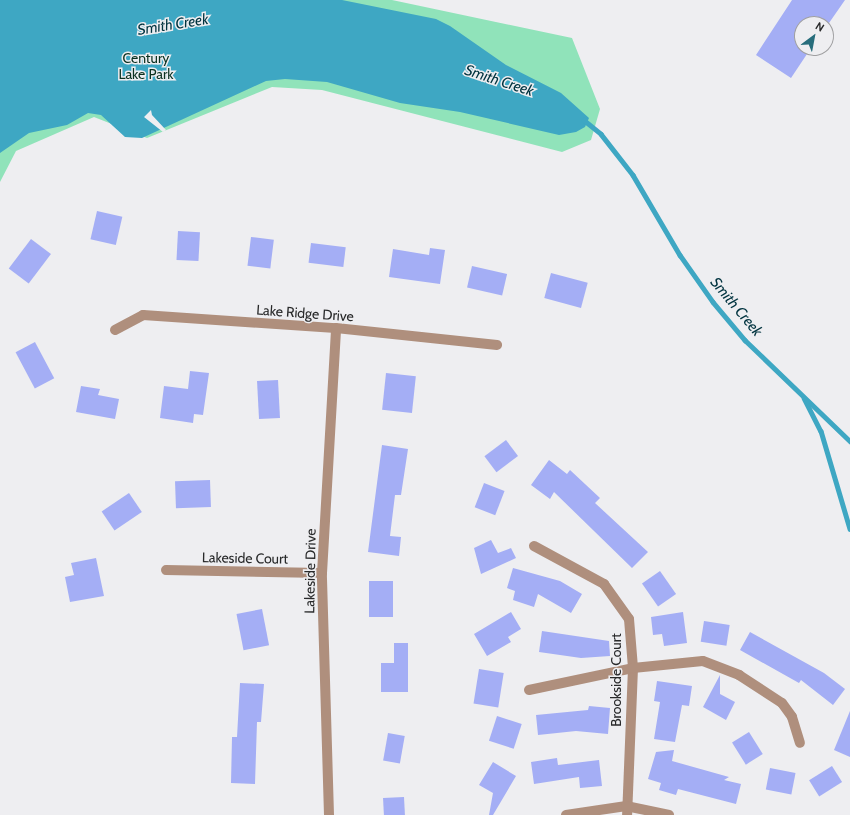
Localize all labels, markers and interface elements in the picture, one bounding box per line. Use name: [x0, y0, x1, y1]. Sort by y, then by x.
water label: Smith Creek: [136, 11, 210, 39]
north arrow: [794, 16, 834, 56]
text: N: [813, 19, 827, 35]
park label: Century Lake Park: [118, 50, 174, 82]
water label: Smith Creek: [462, 61, 536, 101]
water label: Smith Creek: [706, 274, 766, 340]
street label: Lake Ridge Drive: [256, 301, 354, 325]
street label: Lakeside Drive: [301, 528, 319, 614]
street label: Lakeside Court: [202, 549, 288, 567]
street label: Brookside Court: [608, 633, 624, 727]

